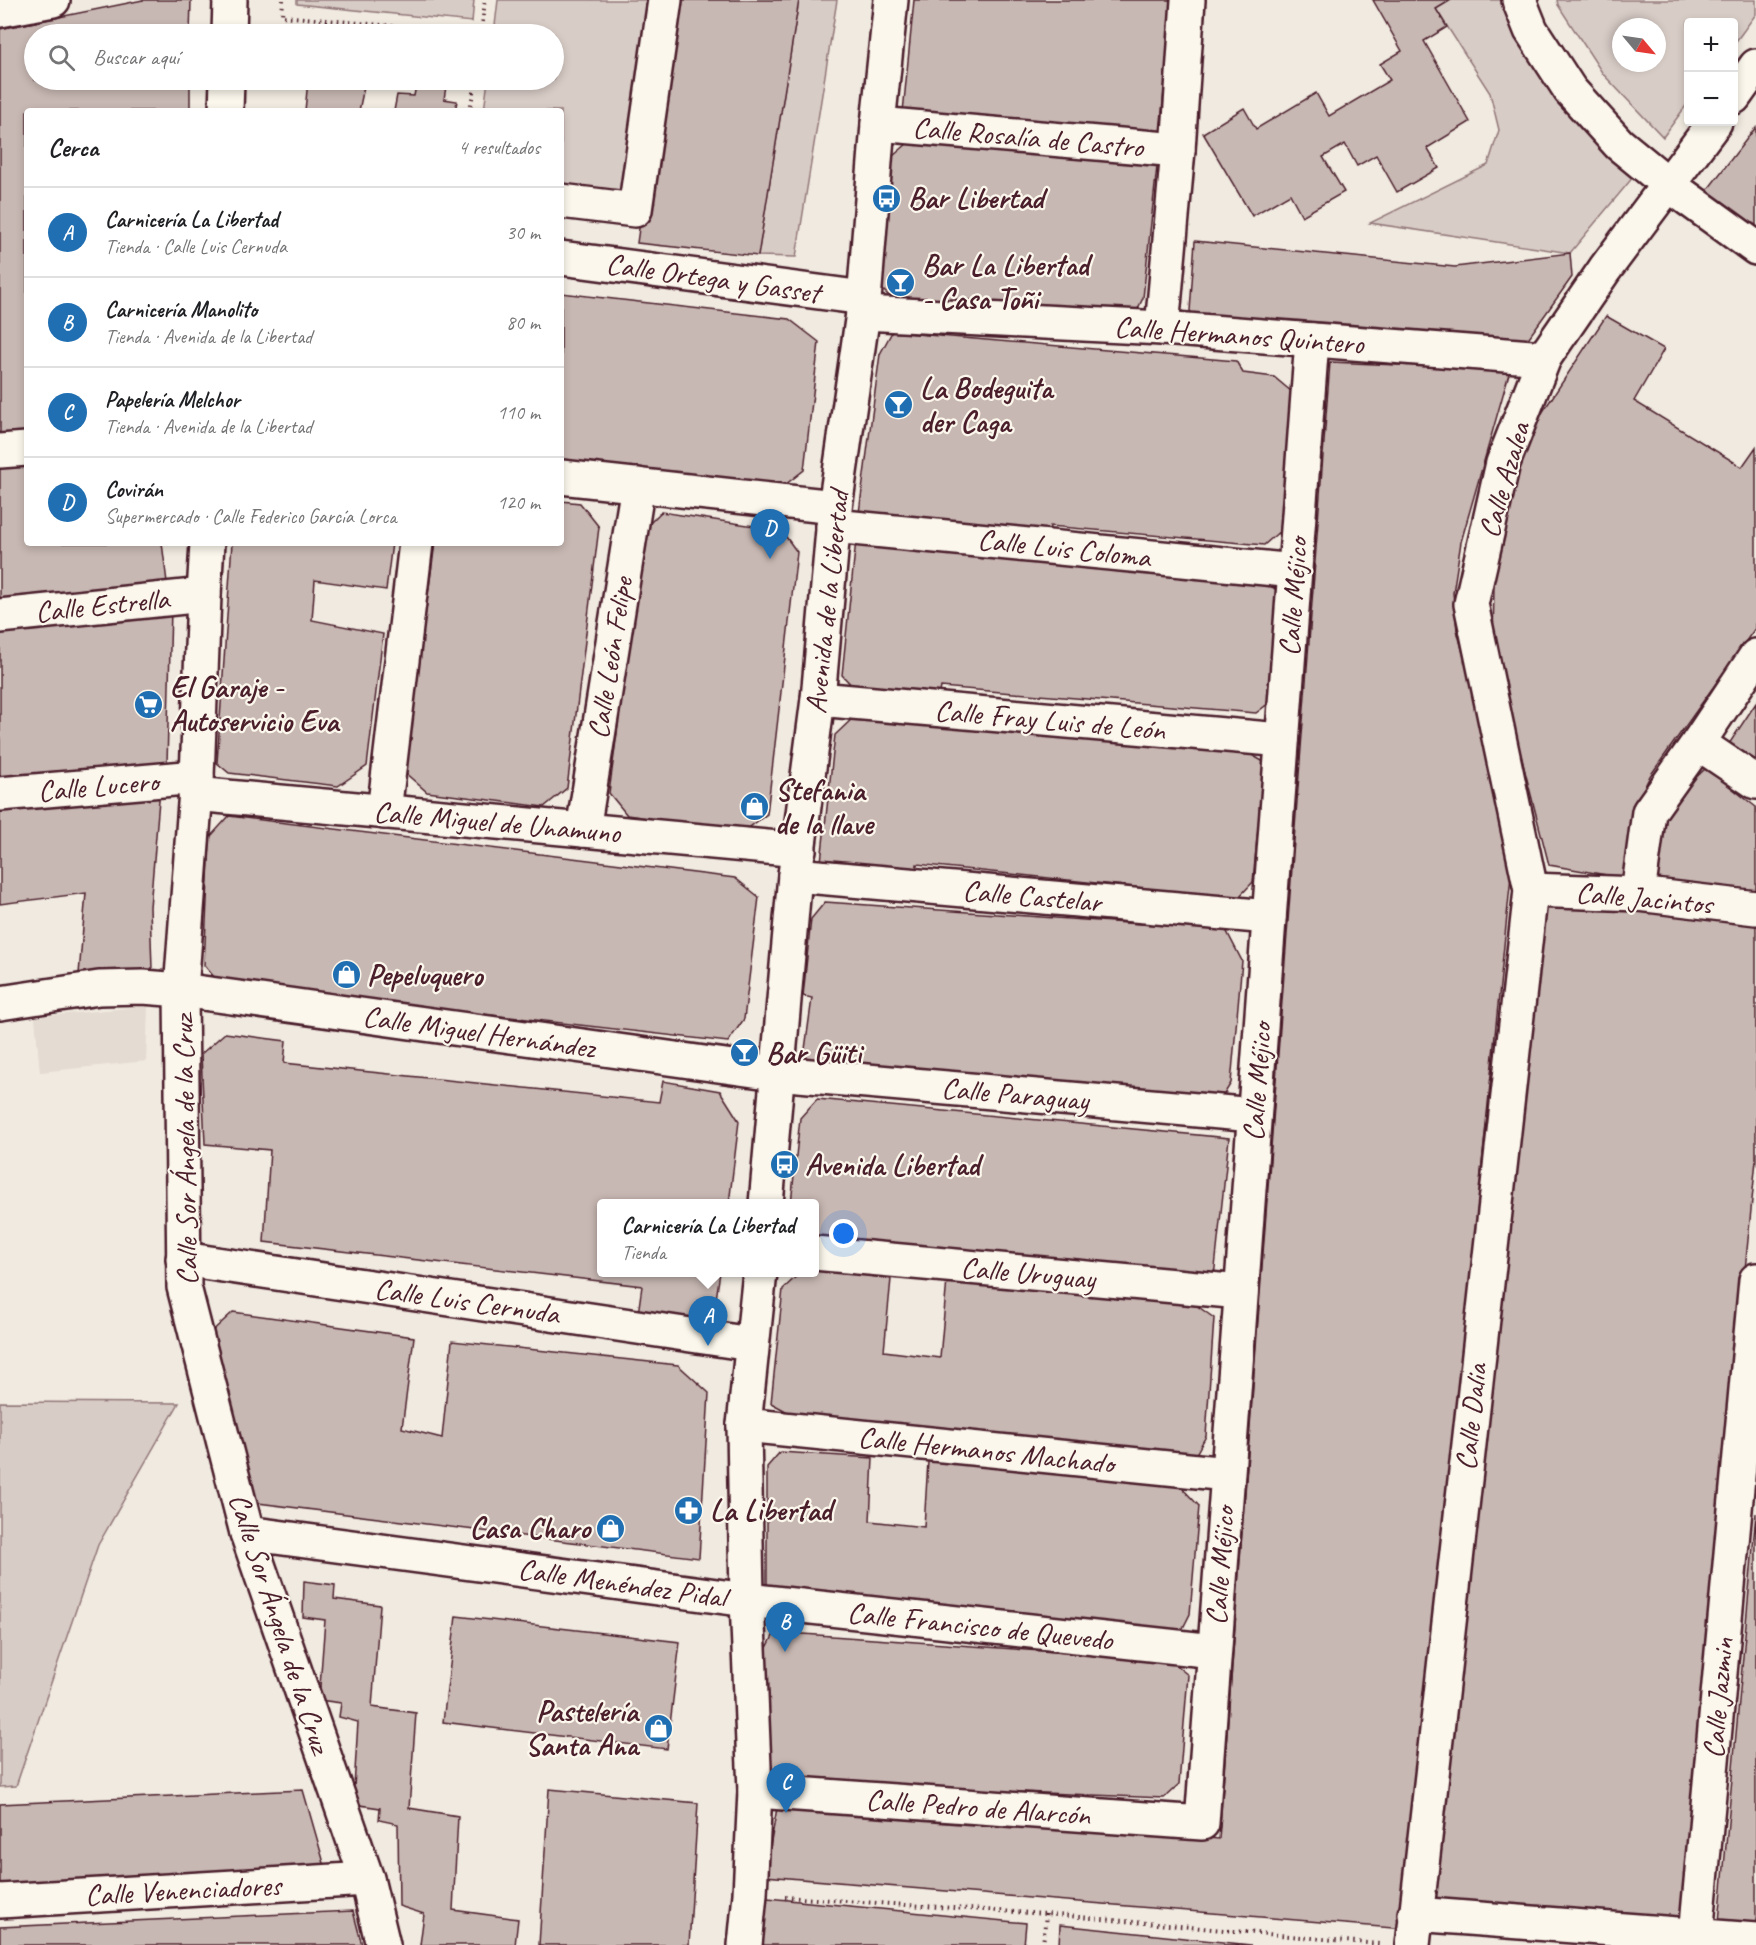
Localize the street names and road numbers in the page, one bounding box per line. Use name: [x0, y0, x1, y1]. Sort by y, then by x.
street label: Calle Rosalía de Castro: [911, 108, 1146, 166]
street label: Calle Ortega y Gasset: [604, 244, 826, 312]
street label: Calle Hermanos Quintero: [1113, 307, 1366, 363]
street label: Calle Azalea: [1469, 416, 1539, 542]
street label: Avenida de la Libertad: [796, 484, 858, 715]
street label: Calle Luis Coloma: [976, 520, 1154, 576]
street label: Calle Méjico: [1270, 533, 1316, 657]
street label: Calle León Felipe: [578, 572, 642, 741]
street label: Calle Estrella: [33, 579, 173, 631]
street label: Calle Fray Luis de León: [933, 691, 1168, 749]
street label: Calle Lucero: [36, 762, 163, 810]
street label: Calle Miguel de Unamuno: [372, 792, 623, 852]
street label: Calle Castelar: [961, 871, 1105, 921]
street label: Calle Jacintos: [1574, 873, 1717, 923]
street label: Calle Miguel Hernández: [360, 997, 599, 1067]
street label: Calle Sor Ángela de la Cruz: [164, 1011, 206, 1286]
street label: Calle Méjico: [1234, 1018, 1280, 1142]
street label: Calle Paraguay: [940, 1069, 1092, 1120]
street label: Calle Uruguay: [959, 1248, 1099, 1298]
street label: Calle Luis Cernuda: [372, 1269, 564, 1333]
street label: Calle Dalia: [1447, 1360, 1496, 1472]
street label: Calle Hermanos Machado: [856, 1418, 1119, 1483]
street label: Calle Sor Ángela de la Cruz: [220, 1488, 341, 1761]
street label: Calle Méjico: [1197, 1502, 1243, 1626]
street label: Calle Menéndez Pidal: [516, 1550, 733, 1617]
street label: Calle Francisco de Quevedo: [846, 1593, 1116, 1659]
street label: Calle Jazmin: [1694, 1635, 1742, 1760]
street label: Calle Pedro de Alarcón: [865, 1780, 1093, 1834]
street label: Calle Venenciadores: [84, 1866, 285, 1914]

